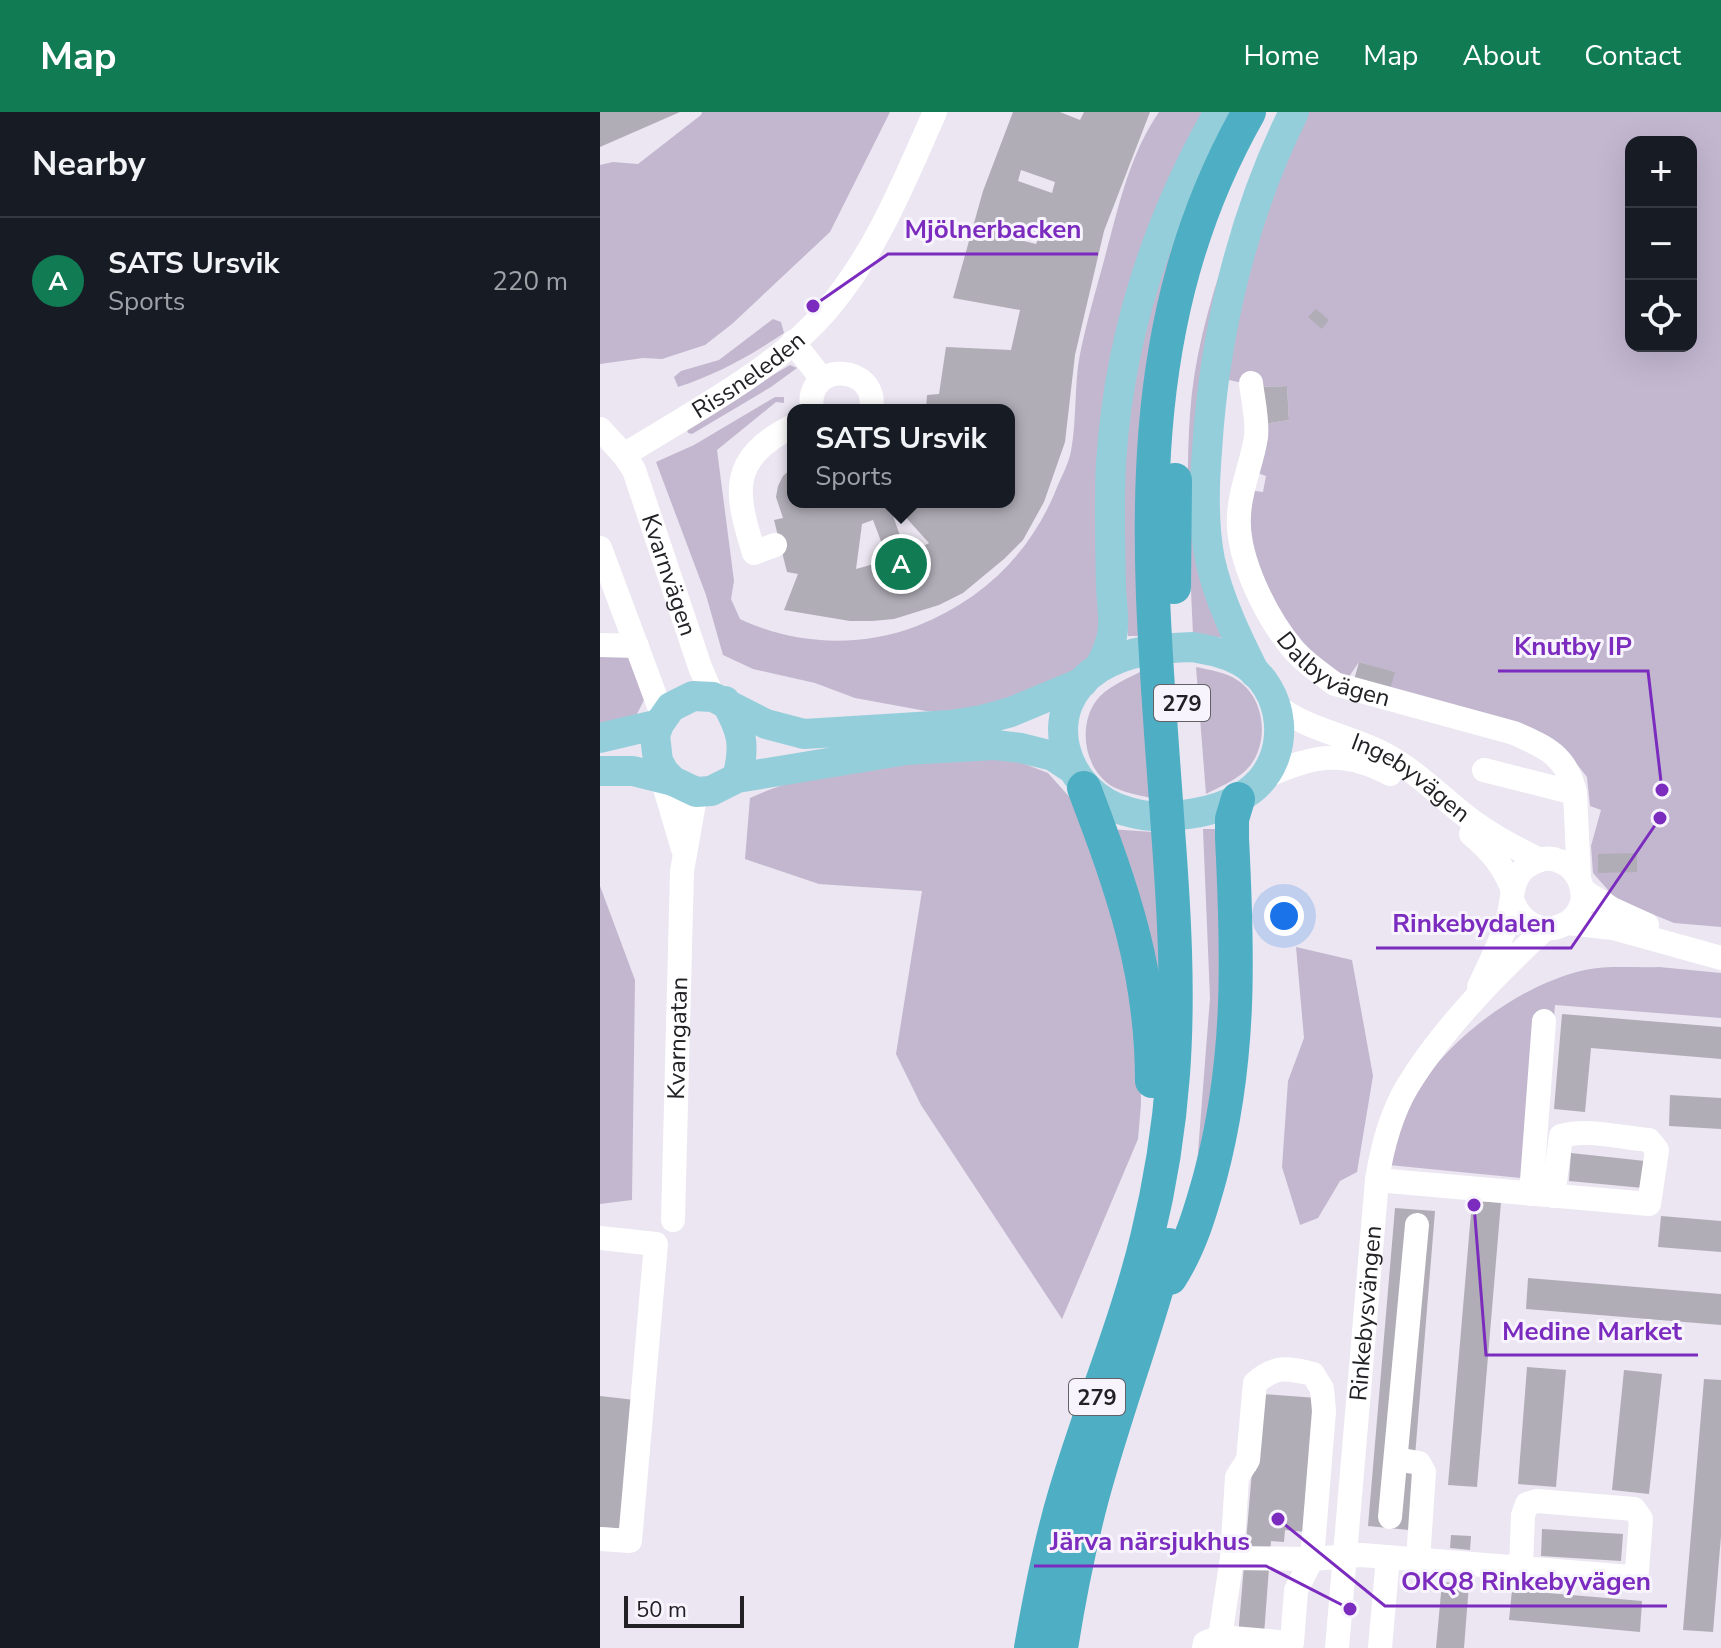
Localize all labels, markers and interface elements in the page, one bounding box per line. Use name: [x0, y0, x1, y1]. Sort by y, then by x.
text: Map: [40, 31, 117, 82]
text: Home: [1244, 37, 1319, 75]
text: Map: [1363, 37, 1418, 75]
text: About: [1462, 37, 1540, 75]
text: Contact: [1584, 37, 1681, 75]
map controls: [1625, 136, 1697, 352]
button: +: [1625, 136, 1697, 208]
text: Nearby: [32, 141, 146, 187]
callout: Mjölnerbacken: [888, 204, 1098, 254]
button: −: [1625, 208, 1697, 280]
text: Mjölnerbacken: [904, 212, 1082, 247]
text: SATS Ursvik: [108, 243, 279, 284]
text: A: [48, 264, 68, 299]
text: 220 m: [492, 264, 568, 299]
button: locate: [1625, 280, 1697, 352]
text: Sports: [108, 284, 185, 319]
street label: Rissneleden: [686, 324, 812, 426]
popup: [787, 404, 1015, 508]
text: SATS Ursvik: [815, 418, 987, 459]
text: Sports: [815, 459, 893, 494]
street label: Kvarnvägen: [634, 510, 704, 640]
pin: A: [875, 534, 927, 594]
callout: Knutby IP: [1498, 621, 1648, 671]
street label: Dalbyvägen: [1269, 625, 1394, 714]
text: Knutby IP: [1514, 629, 1632, 664]
road number: 279: [1154, 685, 1210, 721]
street label: Ingebyvägen: [1347, 725, 1477, 829]
your location: [1264, 896, 1304, 936]
callout: Rinkebydalen: [1376, 898, 1571, 948]
text: Rinkebydalen: [1392, 906, 1556, 941]
street label: Kvarngatan: [660, 976, 695, 1100]
street label: Rinkebysvängen: [1342, 1224, 1389, 1402]
callout: Medine Market: [1486, 1305, 1698, 1355]
text: Medine Market: [1502, 1314, 1683, 1349]
road number: 279: [1069, 1379, 1125, 1415]
callout: Järva närsjukhus: [1034, 1516, 1266, 1566]
text: Järva närsjukhus: [1049, 1524, 1250, 1559]
callout: OKQ8 Rinkebyvägen: [1385, 1556, 1667, 1606]
text: OKQ8 Rinkebyvägen: [1401, 1564, 1651, 1599]
scale bar: [624, 1592, 744, 1628]
text: 50 m: [636, 1595, 687, 1625]

